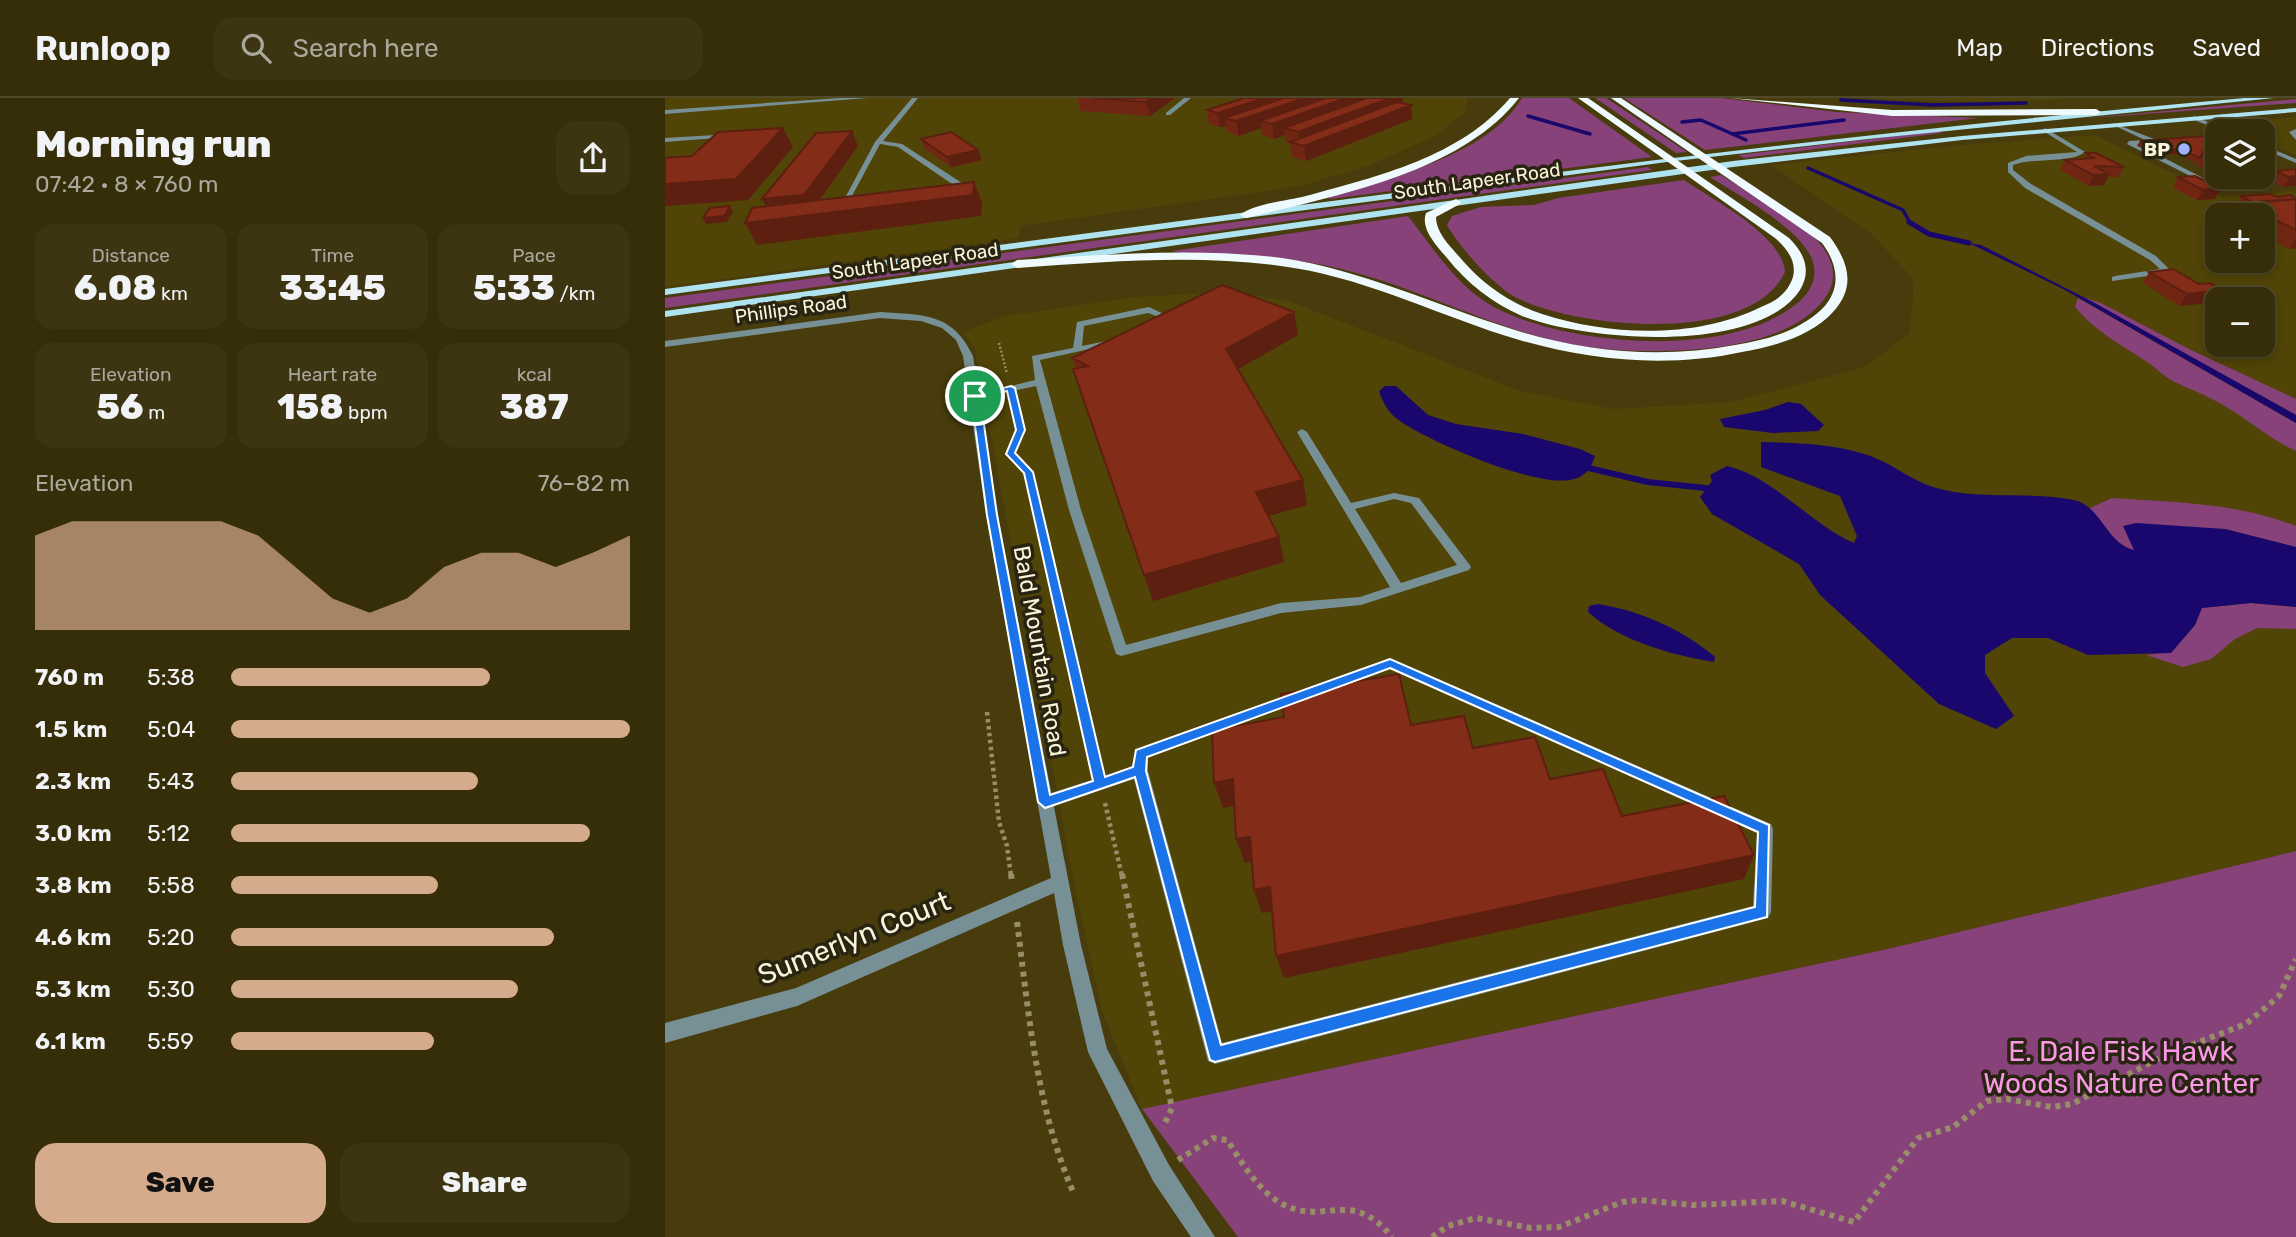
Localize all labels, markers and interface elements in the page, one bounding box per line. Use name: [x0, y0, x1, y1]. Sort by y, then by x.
search box: [213, 17, 703, 80]
text: Runloop: [35, 29, 171, 68]
icon: search: [237, 29, 275, 67]
text: Search here: [293, 33, 439, 64]
text: Map: [1956, 34, 2003, 62]
text: Directions: [2041, 34, 2154, 62]
text: Saved: [2192, 34, 2261, 62]
map controls: [2205, 119, 2275, 357]
button: layers: [2205, 119, 2275, 189]
text: Morning run: [35, 121, 272, 167]
button: share: [556, 121, 630, 195]
place label: BP: [2144, 138, 2170, 161]
marker: BP: [2176, 141, 2192, 157]
street label: South Lapeer Road: [1392, 158, 1562, 204]
text: 07:42 · 8 × 760 m: [35, 170, 218, 198]
button: +: [2205, 203, 2275, 273]
street label: South Lapeer Road: [830, 238, 1000, 284]
text: Distance: [92, 244, 170, 267]
text: Time: [311, 244, 354, 267]
text: Pace: [512, 244, 556, 267]
text: 6.08: [74, 267, 156, 309]
text: 33:45: [279, 267, 386, 309]
text: 5:33: [473, 267, 555, 309]
text: km: [156, 282, 188, 305]
text: /km: [555, 282, 595, 305]
button: −: [2205, 287, 2275, 357]
street label: Phillips Road: [733, 290, 849, 328]
text: Elevation: [90, 363, 172, 386]
text: Heart rate: [288, 363, 377, 386]
text: kcal: [517, 363, 552, 386]
pin: [945, 366, 1005, 426]
icon: arrive: [956, 377, 994, 415]
text: 56: [97, 386, 143, 428]
text: 158: [277, 386, 343, 428]
text: 387: [500, 386, 569, 428]
text: m: [143, 401, 165, 424]
text: bpm: [343, 401, 388, 424]
text: Elevation: [35, 469, 134, 497]
text: 76–82 m: [538, 469, 630, 497]
street label: Bald Mountain Road: [1008, 543, 1072, 759]
text: 760 m: [35, 663, 104, 691]
text: 5:38: [147, 663, 195, 691]
text: 1.5 km: [35, 715, 107, 743]
text: 5:04: [147, 715, 195, 743]
text: 2.3 km: [35, 767, 111, 795]
text: 5:43: [147, 767, 195, 795]
text: 3.0 km: [35, 819, 112, 847]
text: 5:12: [147, 819, 190, 847]
text: 3.8 km: [35, 871, 112, 899]
text: 5:58: [147, 871, 195, 899]
street label: Sumerlyn Court: [753, 884, 955, 992]
text: 4.6 km: [35, 923, 111, 951]
text: 5:20: [147, 923, 195, 951]
text: 5.3 km: [35, 975, 111, 1003]
text: 5:30: [147, 975, 195, 1003]
text: 6.1 km: [35, 1027, 106, 1055]
text: 5:59: [147, 1027, 194, 1055]
park label: E. Dale Fisk Hawk Woods Nature Center: [1983, 1035, 2259, 1100]
button: Save: [35, 1143, 326, 1223]
button: Share: [340, 1143, 630, 1223]

